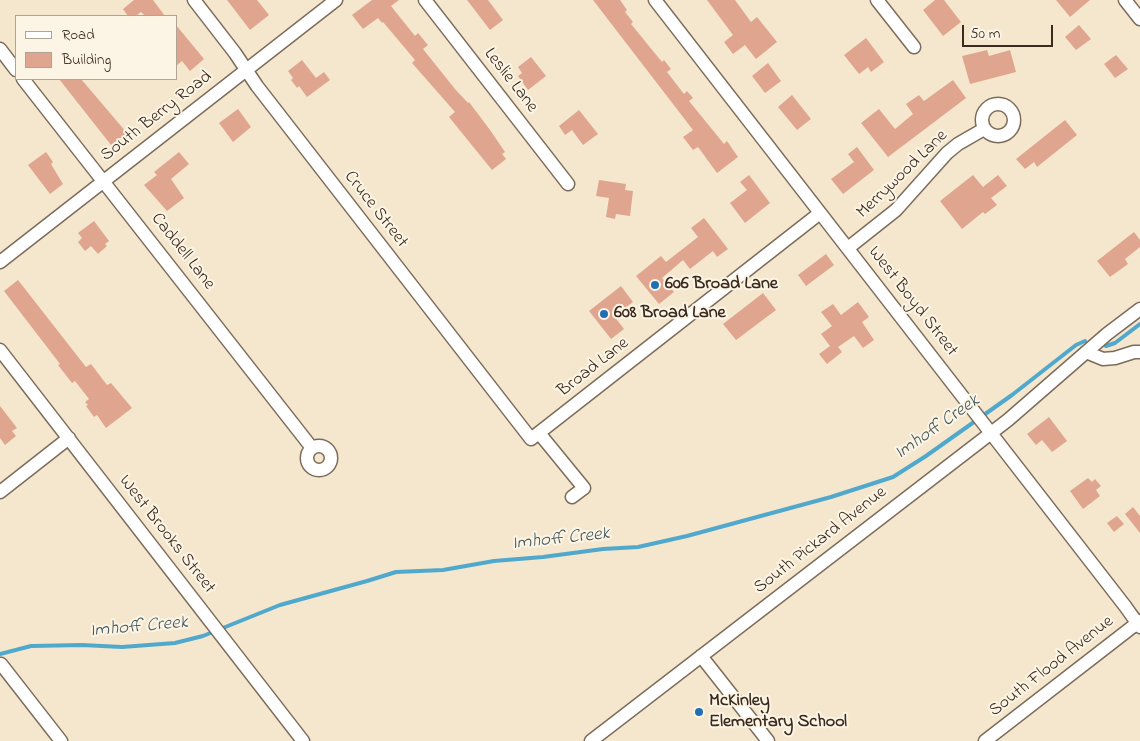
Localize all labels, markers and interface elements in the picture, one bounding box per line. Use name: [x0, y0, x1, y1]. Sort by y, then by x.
legend: [15, 15, 178, 80]
scale bar: [965, 15, 1056, 47]
text: 50 m: [970, 23, 1000, 45]
text: Road: [62, 24, 95, 46]
street label: Leslie Lane: [478, 44, 542, 118]
text: Building: [62, 49, 111, 71]
street label: South Berry Road: [97, 67, 217, 167]
street label: Merrywood Lane: [853, 126, 953, 224]
street label: Cruce Street: [338, 167, 412, 253]
street label: Caddell Lane: [145, 209, 219, 295]
street label: West Boyd Street: [862, 243, 962, 361]
place label: 606 Broad Lane: [665, 274, 778, 296]
marker: 606 Broad Lane: [649, 279, 661, 291]
place label: 608 Broad Lane: [614, 303, 726, 325]
marker: 608 Broad Lane: [598, 308, 610, 320]
street label: Broad Lane: [554, 333, 634, 403]
water label: Imhoff Creek: [891, 391, 985, 465]
street label: West Brooks Street: [113, 471, 219, 599]
street label: South Pickard Avenue: [750, 482, 892, 600]
water label: Imhoff Creek: [511, 524, 611, 556]
water label: Imhoff Creek: [89, 612, 189, 644]
street label: South Flood Avenue: [985, 612, 1119, 722]
place label: McKinley Elementary School: [709, 691, 847, 734]
marker: McKinley Elementary School: [693, 706, 705, 718]

